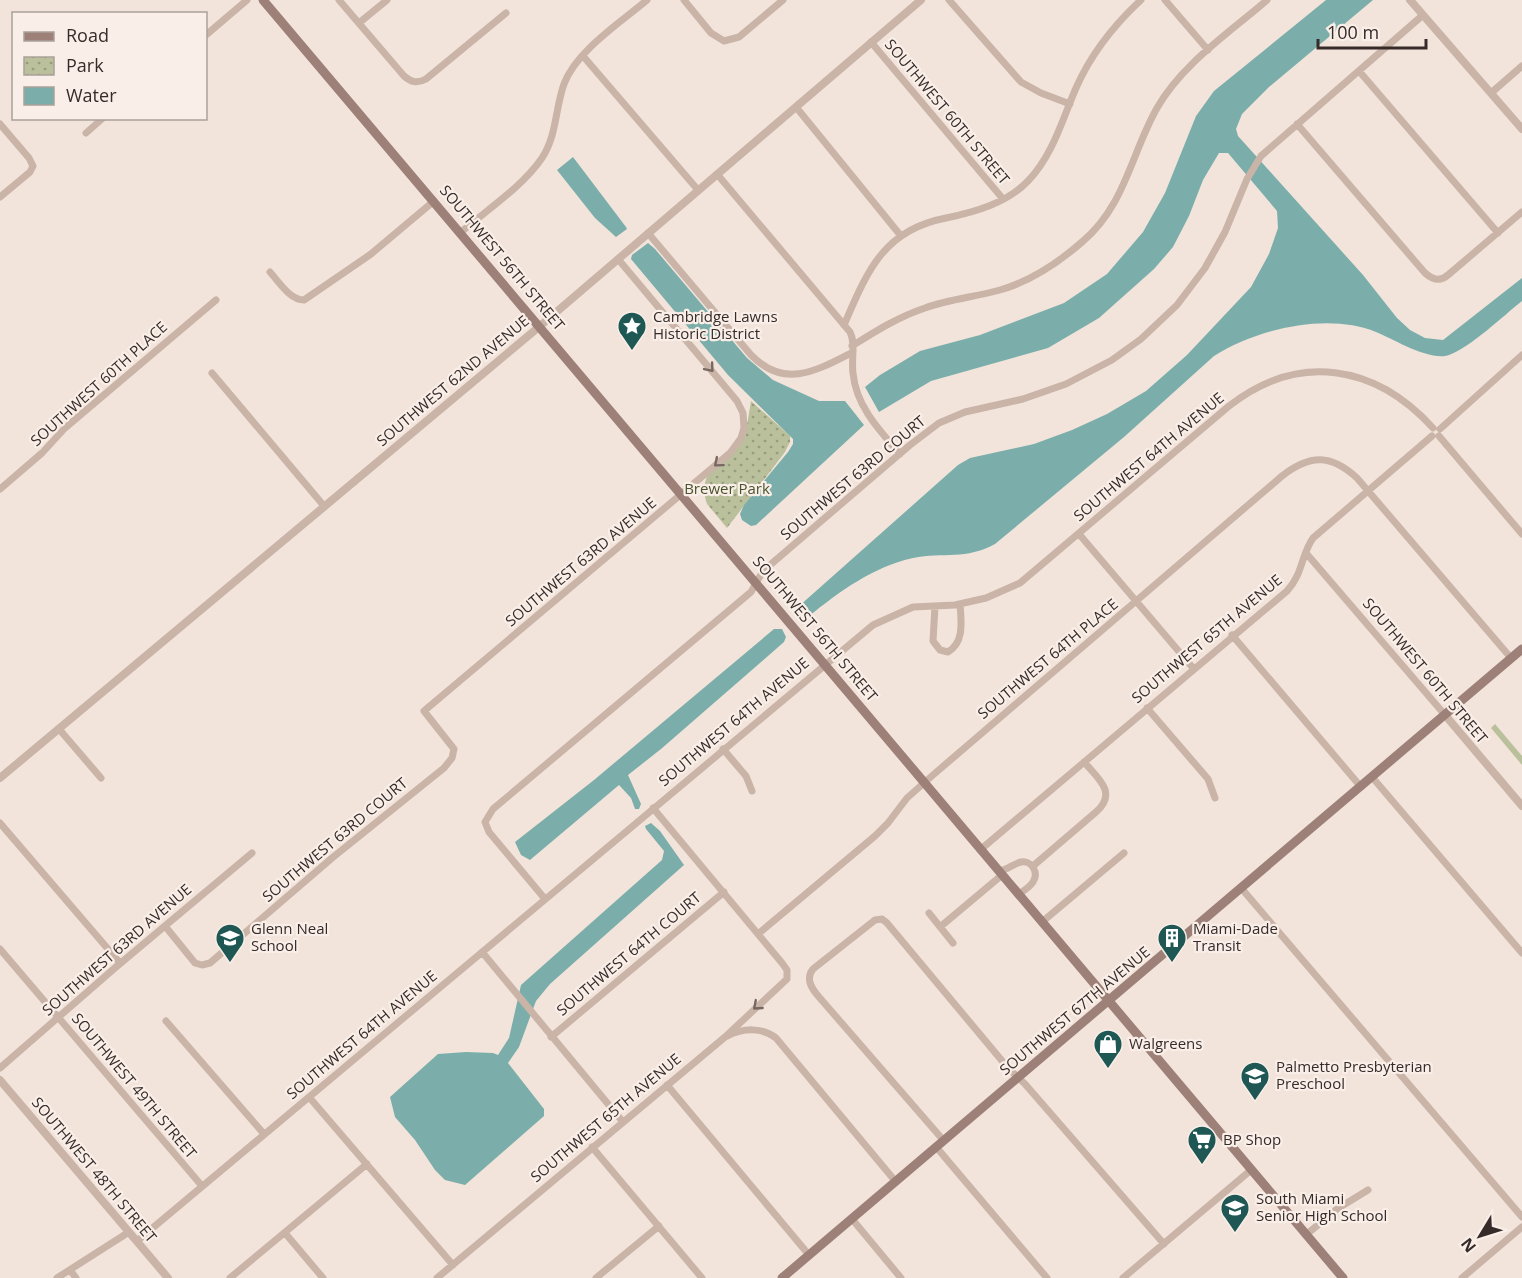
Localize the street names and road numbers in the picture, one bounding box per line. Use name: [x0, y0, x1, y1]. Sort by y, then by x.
street label: SOUTHWEST 60TH STREET: [881, 35, 1015, 189]
street label: SOUTHWEST 56TH STREET: [436, 181, 570, 335]
street label: SOUTHWEST 62ND AVENUE: [372, 310, 533, 450]
street label: SOUTHWEST 60TH PLACE: [26, 317, 171, 450]
street label: SOUTHWEST 64TH AVENUE: [1069, 387, 1228, 525]
street label: SOUTHWEST 63RD COURT: [776, 410, 930, 544]
street label: SOUTHWEST 63RD AVENUE: [501, 492, 660, 630]
street label: SOUTHWEST 56TH STREET: [749, 552, 883, 706]
street label: SOUTHWEST 65TH AVENUE: [1127, 569, 1286, 707]
street label: SOUTHWEST 64TH PLACE: [973, 594, 1122, 723]
street label: SOUTHWEST 60TH STREET: [1359, 594, 1493, 748]
street label: SOUTHWEST 64TH AVENUE: [654, 652, 813, 790]
street label: SOUTHWEST 63RD COURT: [258, 772, 412, 906]
street label: SOUTHWEST 63RD AVENUE: [38, 879, 195, 1020]
street label: SOUTHWEST 64TH COURT: [552, 886, 705, 1020]
street label: SOUTHWEST 67TH AVENUE: [995, 941, 1154, 1079]
street label: SOUTHWEST 64TH AVENUE: [282, 965, 441, 1103]
street label: SOUTHWEST 49TH STREET: [68, 1009, 202, 1163]
street label: SOUTHWEST 65TH AVENUE: [526, 1048, 685, 1186]
street label: SOUTHWEST 48TH STREET: [28, 1093, 162, 1247]

